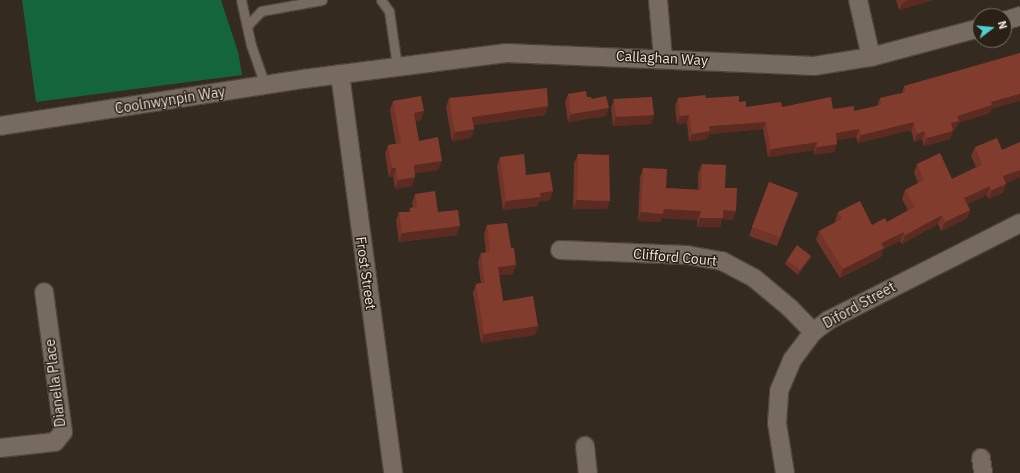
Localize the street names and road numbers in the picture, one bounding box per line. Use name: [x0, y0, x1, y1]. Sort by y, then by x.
street label: Callaghan Way: [616, 47, 708, 69]
street label: Coolnwynpin Way: [114, 83, 226, 117]
street label: Frost Street: [353, 235, 379, 311]
street label: Clifford Court: [632, 245, 718, 269]
street label: Diford Street: [820, 278, 898, 332]
street label: Dianella Place: [41, 338, 69, 428]

